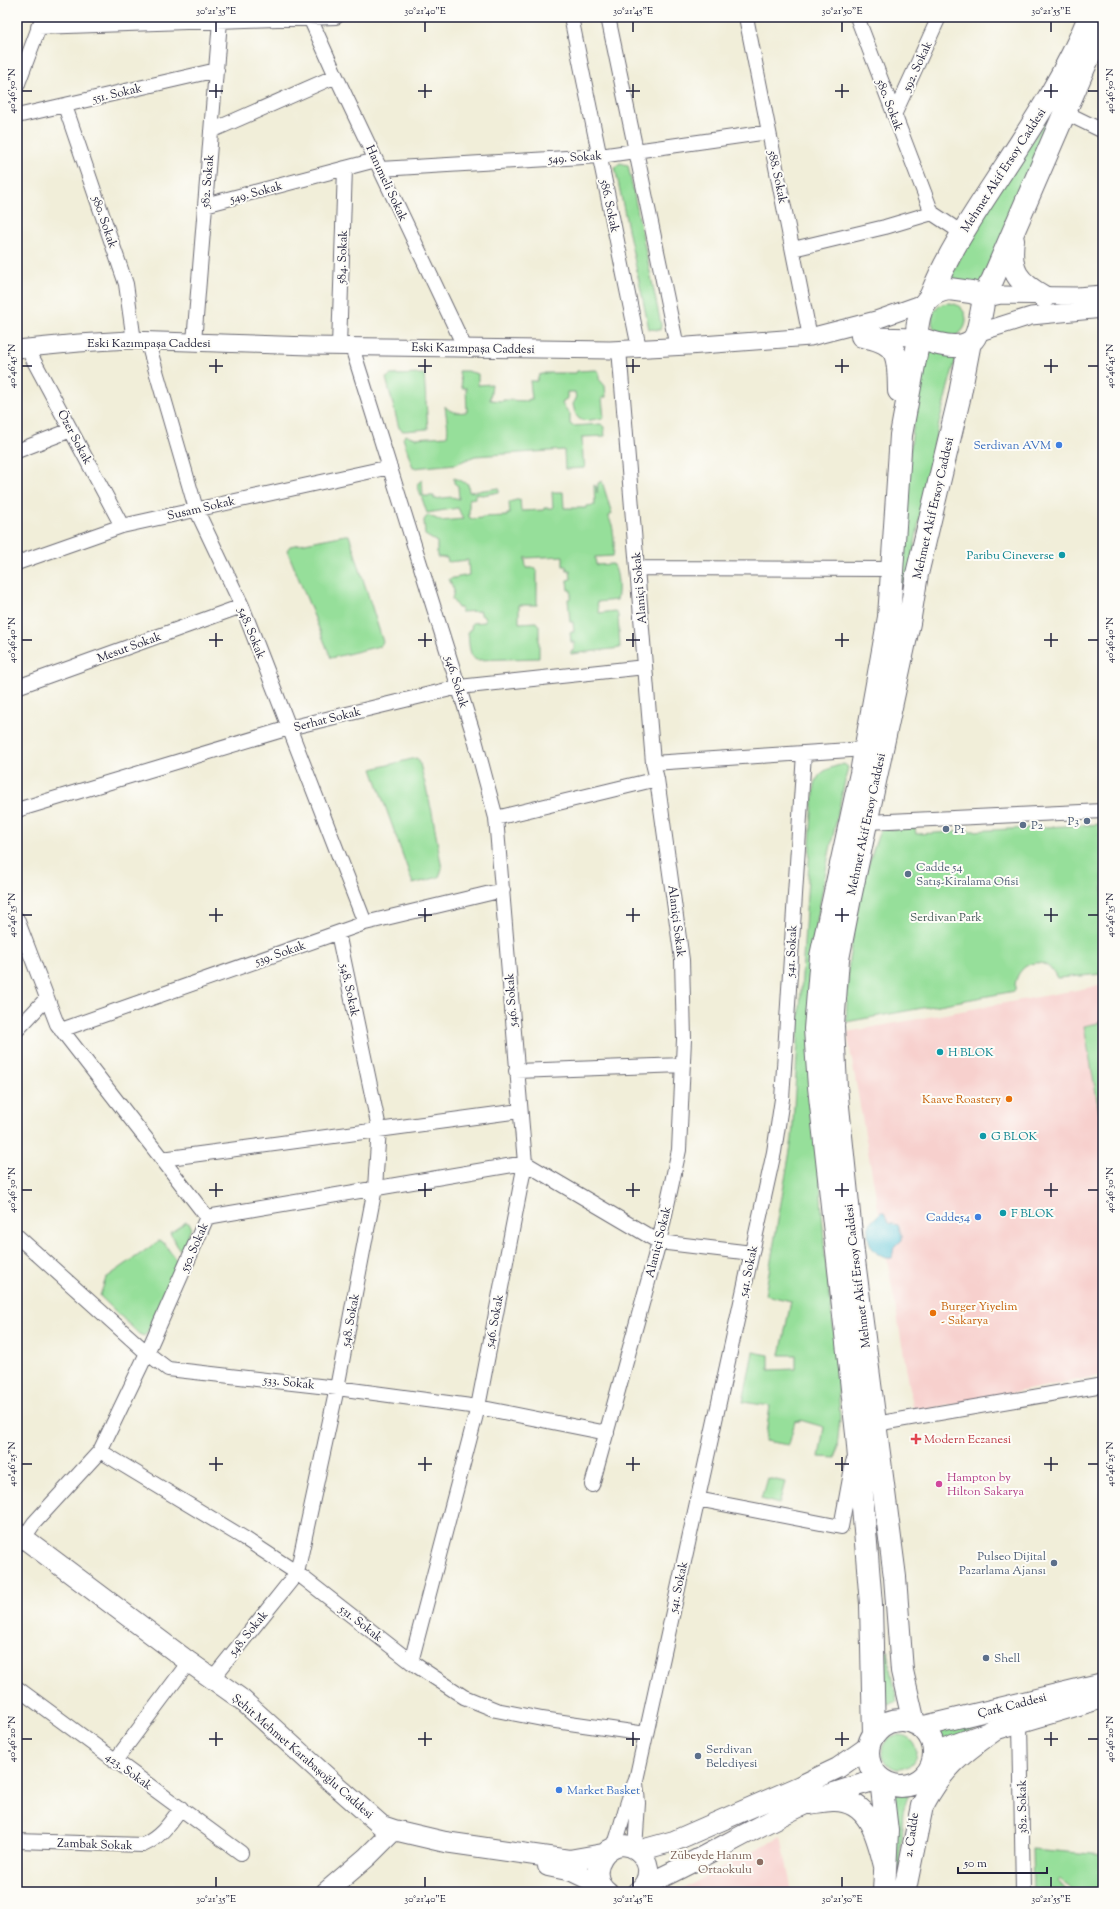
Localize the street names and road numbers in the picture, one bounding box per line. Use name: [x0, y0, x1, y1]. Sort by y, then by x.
street label: 592. Sokak: [898, 38, 938, 95]
street label: 580. Sokak: [871, 76, 907, 134]
street label: 551. Sokak: [90, 79, 144, 109]
street label: Mehmet Akif Ersoy Caddesi: [957, 104, 1051, 236]
street label: Hanımeli Sokak: [361, 142, 412, 225]
street label: 549. Sokak: [547, 147, 603, 169]
street label: 588. Sokak: [762, 148, 792, 206]
street label: 582. Sokak: [197, 153, 219, 209]
street label: 549. Sokak: [227, 177, 285, 209]
street label: 586. Sokak: [594, 177, 624, 235]
street label: 580. Sokak: [86, 193, 121, 251]
street label: 584. Sokak: [333, 229, 353, 285]
street label: Eski Kazımpaşa Caddesi: [87, 335, 211, 353]
street label: Eski Kazımpaşa Caddesi: [411, 339, 535, 359]
street label: Özer Sokak: [52, 407, 96, 468]
street label: Mehmet Akif Ersoy Caddesi: [909, 435, 959, 581]
street label: Susam Sokak: [166, 492, 237, 526]
street label: Alaniçi Sokak: [628, 550, 652, 625]
street label: 548. Sokak: [232, 604, 270, 662]
street label: Mesut Sokak: [95, 628, 164, 668]
street label: 546. Sokak: [439, 653, 473, 711]
street label: Serhat Sokak: [292, 703, 363, 737]
street label: Mehmet Akif Ersoy Caddesi: [843, 751, 891, 897]
street label: Alaniçi Sokak: [663, 884, 689, 959]
street label: 541. Sokak: [782, 924, 802, 979]
street label: 539. Sokak: [252, 937, 309, 971]
street label: 548. Sokak: [334, 961, 364, 1019]
street label: 546. Sokak: [501, 972, 523, 1028]
street label: Mehmet Akif Ersoy Caddesi: [840, 1202, 876, 1349]
street label: Alaniçi Sokak: [641, 1204, 677, 1280]
street label: 550. Sokak: [176, 1219, 214, 1276]
street label: 541. Sokak: [735, 1243, 763, 1300]
street label: 548. Sokak: [337, 1292, 365, 1349]
street label: 546. Sokak: [481, 1293, 509, 1350]
street label: 533. Sokak: [261, 1371, 316, 1395]
street label: 541. Sokak: [665, 1559, 693, 1616]
street label: 531. Sokak: [334, 1600, 386, 1647]
street label: 548. Sokak: [224, 1607, 273, 1661]
street label: Çark Caddesi: [976, 1689, 1049, 1723]
street label: Şehit Mehmet Karabaşoğlu Caddesi: [227, 1690, 378, 1824]
street label: 423. Sokak: [101, 1749, 156, 1795]
street label: 382. Sokak: [1014, 1779, 1032, 1834]
street label: 2. Cadde: [900, 1811, 924, 1859]
street label: Zambak Sokak: [57, 1835, 133, 1855]

